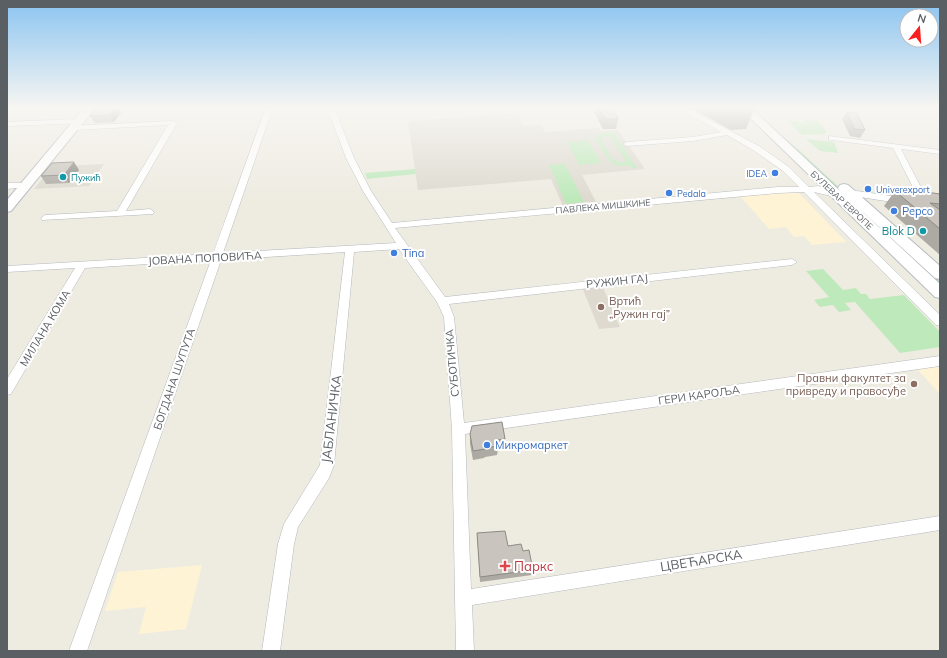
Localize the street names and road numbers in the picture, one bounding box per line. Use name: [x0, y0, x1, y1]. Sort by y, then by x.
street label: БУЛЕВАР ЕВРОПЕ: [808, 168, 876, 232]
street label: ПАВЛЕКА МИШКИНЕ: [555, 196, 651, 216]
street label: ЈОВАНА ПОПОВИЋА: [148, 248, 262, 268]
street label: РУЖИН ГАЈ: [585, 271, 649, 291]
street label: МИЛАНА КОМА: [17, 287, 73, 369]
street label: БОГДАНА ШУПУТА: [150, 326, 198, 432]
street label: СУБОТИЧКА: [442, 329, 462, 397]
street label: ЈАБЛАНИЧКА: [318, 374, 344, 464]
street label: ГЕРИ КАРОЉА: [657, 382, 741, 408]
street label: ЦВЕЋАРСКА: [659, 546, 743, 574]

